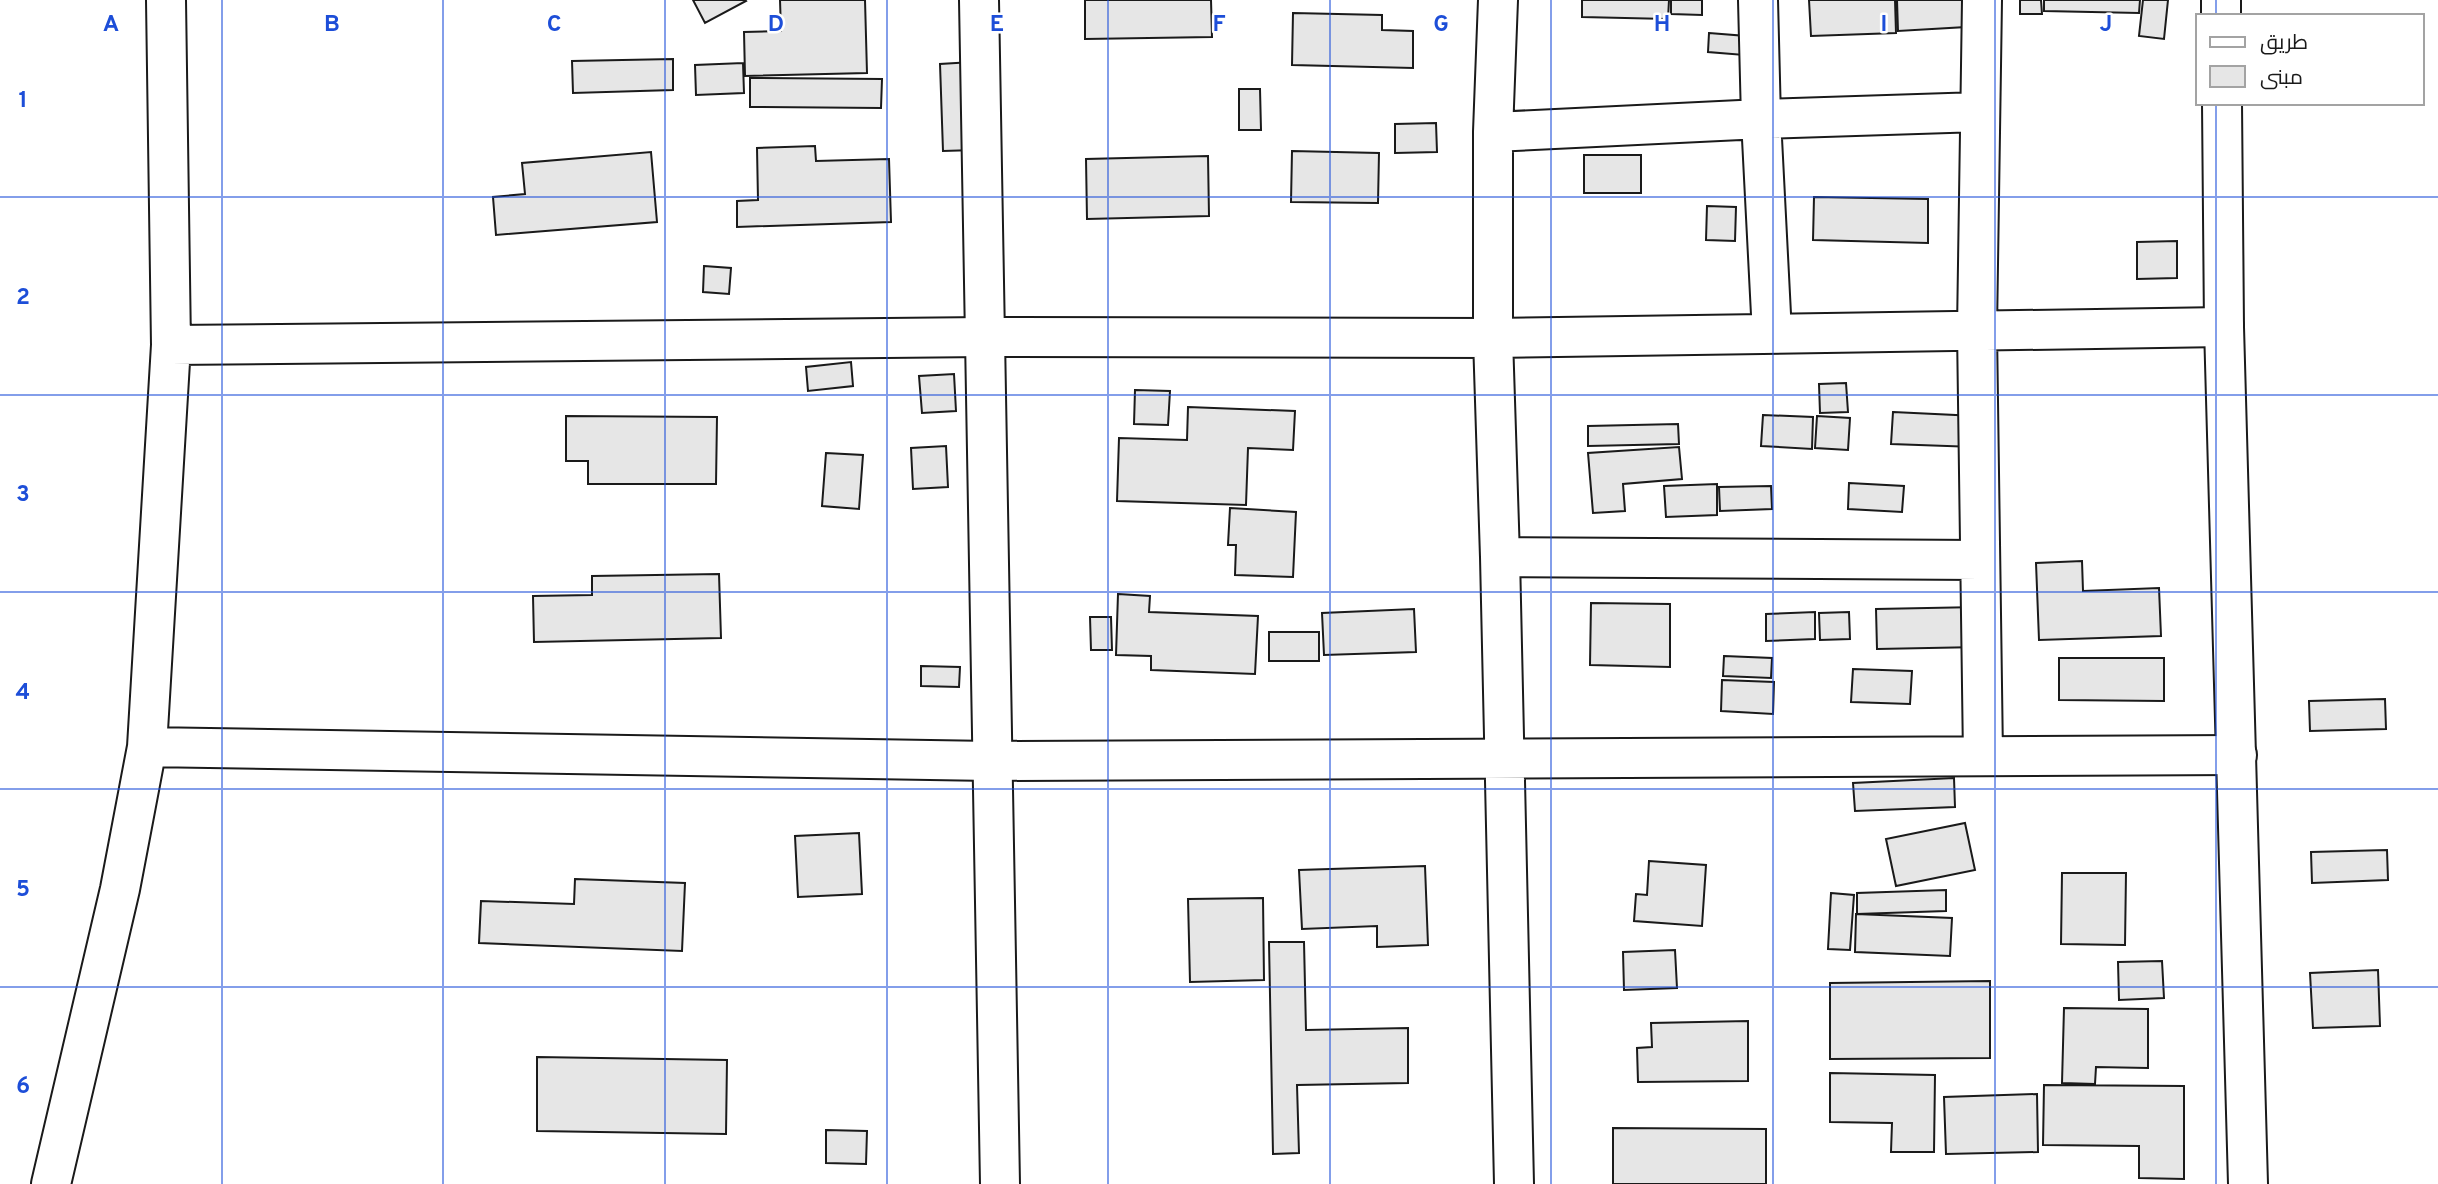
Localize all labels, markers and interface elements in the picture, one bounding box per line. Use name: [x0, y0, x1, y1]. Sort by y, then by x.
text: A: [103, 11, 119, 40]
text: B: [324, 11, 340, 40]
text: C: [547, 11, 561, 40]
text: D: [768, 11, 784, 40]
text: E: [990, 11, 1004, 40]
text: F: [1212, 11, 1226, 40]
text: G: [1433, 11, 1449, 40]
text: H: [1654, 11, 1670, 40]
text: I: [1881, 11, 1887, 40]
text: J: [2100, 11, 2112, 40]
legend: [2196, 14, 2424, 105]
text: طريق: [2260, 30, 2308, 57]
text: مبنى: [2260, 65, 2303, 92]
text: 1: [18, 87, 28, 116]
text: 2: [16, 284, 30, 313]
text: 3: [16, 481, 30, 510]
text: 4: [16, 679, 30, 708]
text: 5: [16, 876, 30, 905]
text: 6: [16, 1073, 30, 1102]

